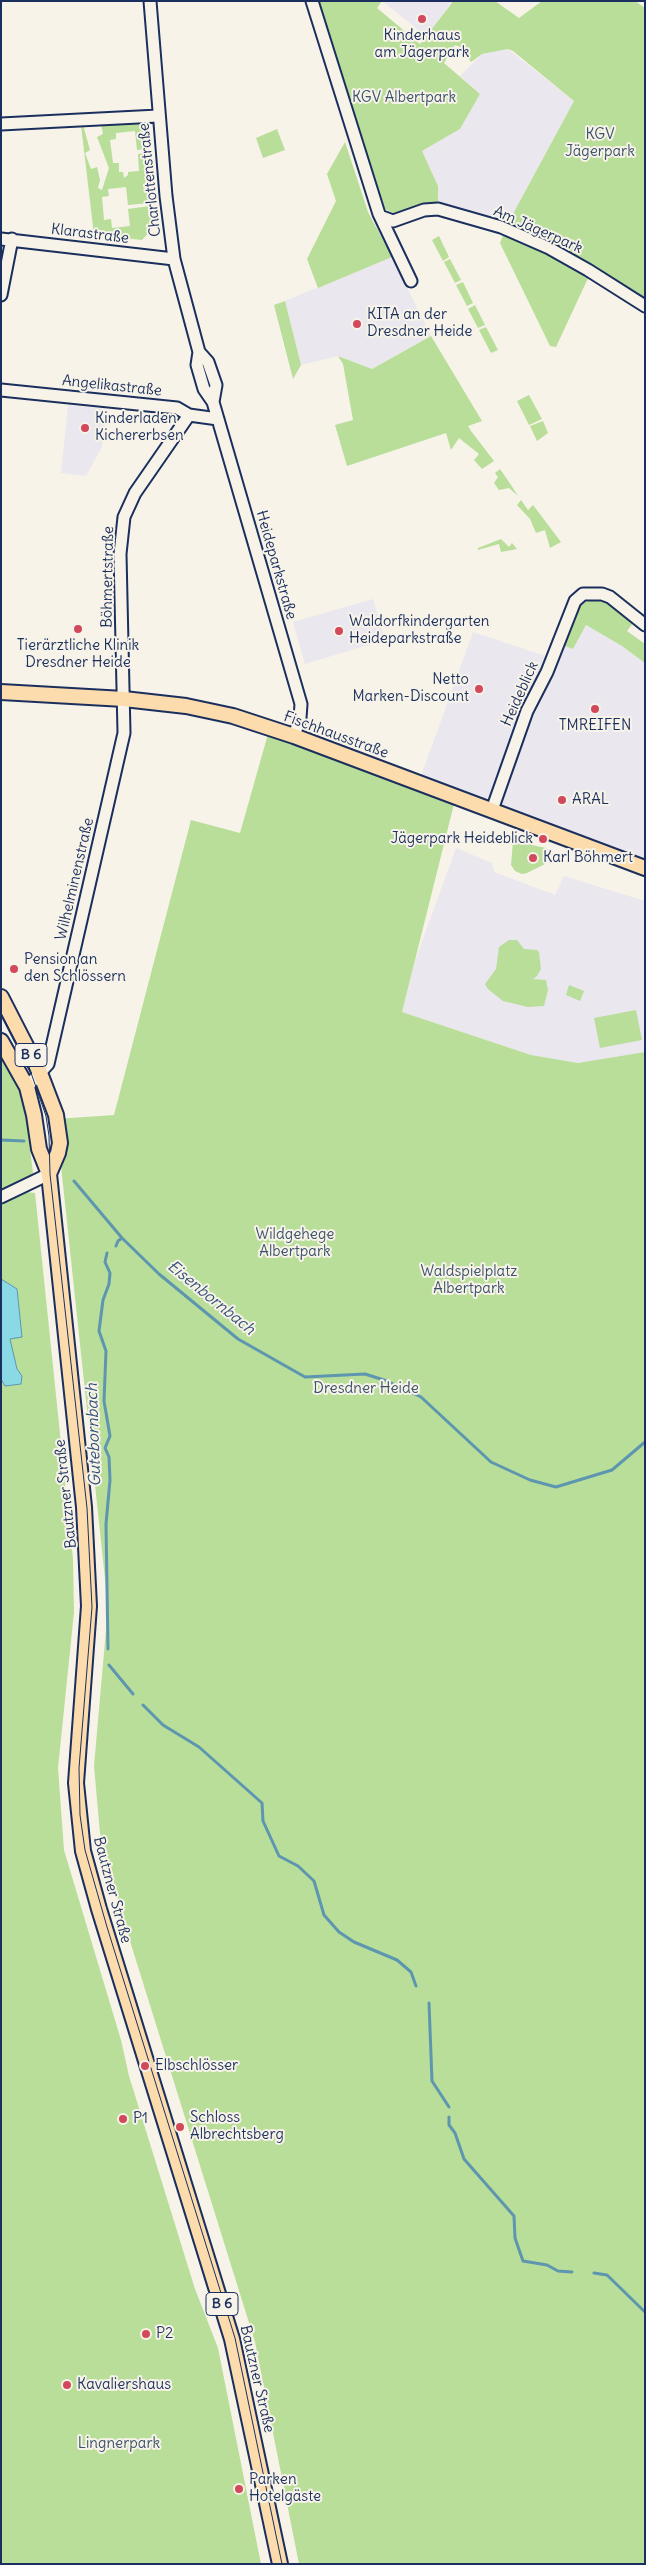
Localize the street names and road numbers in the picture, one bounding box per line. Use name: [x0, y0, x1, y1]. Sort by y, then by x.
street label: Charlottenstraße: [135, 122, 165, 238]
street label: Am Jägerpark: [491, 202, 585, 258]
street label: Klarastraße: [50, 220, 130, 248]
street label: Angelikastraße: [61, 372, 163, 400]
street label: Heideparkstraße: [252, 508, 300, 622]
street label: Böhmertstraße: [98, 526, 118, 628]
street label: Heideblick: [498, 659, 542, 729]
street label: Fischhausstraße: [281, 708, 391, 762]
street label: Wilhelminenstraße: [52, 816, 98, 942]
road number: B 6: [15, 1044, 47, 1066]
street label: Bautzner Straße: [51, 1439, 81, 1549]
street label: Bautzner Straße: [89, 1835, 135, 1945]
road number: B 6: [206, 2292, 238, 2316]
street label: Bautzner Straße: [236, 2324, 278, 2434]

